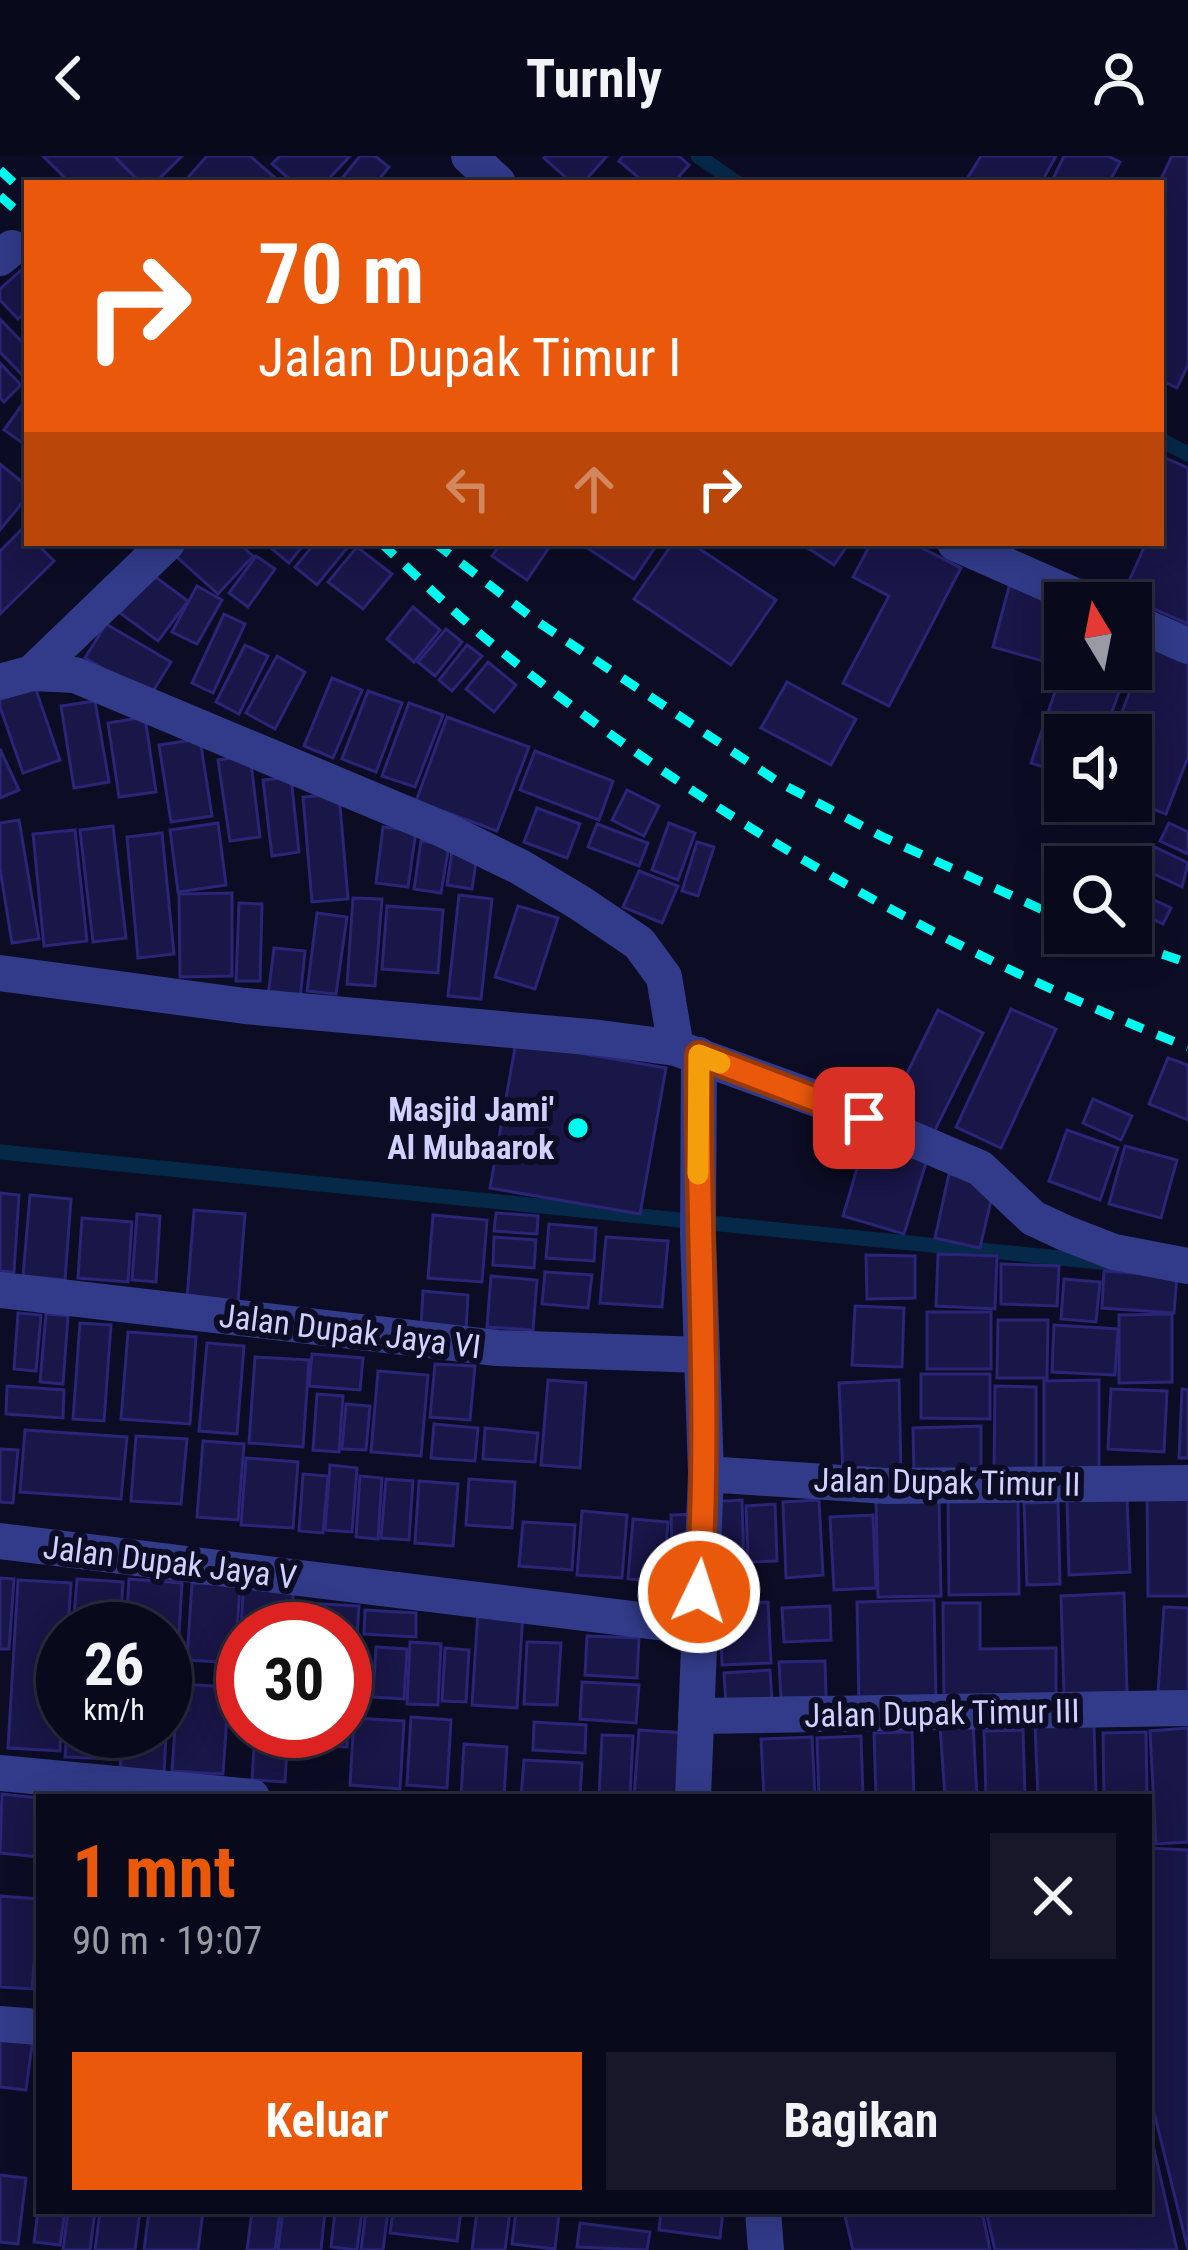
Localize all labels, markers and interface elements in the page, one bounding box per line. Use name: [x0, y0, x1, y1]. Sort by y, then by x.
icon: back: [36, 45, 102, 111]
icon: person: [1086, 45, 1152, 111]
text: Turnly: [526, 47, 662, 110]
text: 70 m: [258, 225, 425, 324]
icon: right: [60, 228, 216, 384]
text: Jalan Dupak Timur I: [258, 326, 681, 389]
icon: left: [435, 456, 501, 522]
icon: ahead: [561, 456, 627, 522]
icon: right: [687, 456, 753, 522]
north arrow: [1044, 582, 1152, 690]
map controls: [1044, 582, 1152, 954]
button: sound: [1044, 714, 1152, 822]
button: search: [1044, 846, 1152, 954]
pin: [813, 1067, 915, 1169]
icon: arrive: [831, 1085, 897, 1151]
place label: Masjid Jami' Al Mubaarok: [387, 1090, 554, 1167]
marker: Masjid Jami' Al Mubaarok: [565, 1115, 591, 1141]
street label: Jalan Dupak Jaya VI: [217, 1296, 483, 1366]
street label: Jalan Dupak Timur II: [813, 1460, 1081, 1504]
street label: Jalan Dupak Jaya V: [41, 1527, 299, 1597]
position arrow: [636, 1529, 762, 1655]
speed limit sign: 30: [216, 1602, 372, 1758]
text: 26: [84, 1629, 144, 1700]
street label: Jalan Dupak Timur III: [804, 1691, 1080, 1735]
text: km/h: [83, 1692, 145, 1727]
text: 1 mnt: [72, 1830, 236, 1915]
button: close: [990, 1833, 1116, 1959]
text: 90 m · 19:07: [72, 1918, 262, 1964]
button: Keluar: [72, 2052, 582, 2190]
button: Bagikan: [606, 2052, 1116, 2190]

